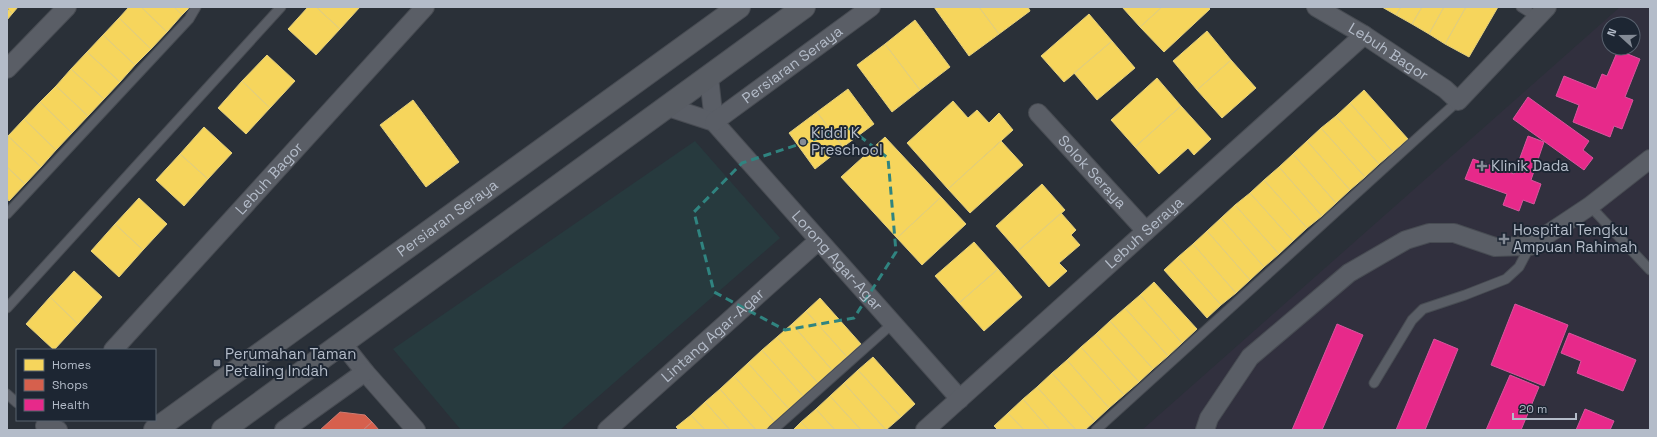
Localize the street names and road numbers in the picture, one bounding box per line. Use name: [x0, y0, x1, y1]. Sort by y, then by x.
street label: Lebuh Bagor: [1345, 18, 1433, 84]
street label: Persiaran Seraya: [738, 21, 846, 107]
street label: Solok Seraya: [1054, 131, 1131, 213]
street label: Lebuh Bagor: [231, 137, 307, 218]
street label: Persiaran Seraya: [393, 175, 502, 261]
street label: Lebuh Seraya: [1101, 192, 1187, 272]
street label: Lorong Agar-Agar: [788, 206, 887, 315]
street label: Lintang Agar-Agar: [657, 284, 768, 386]

